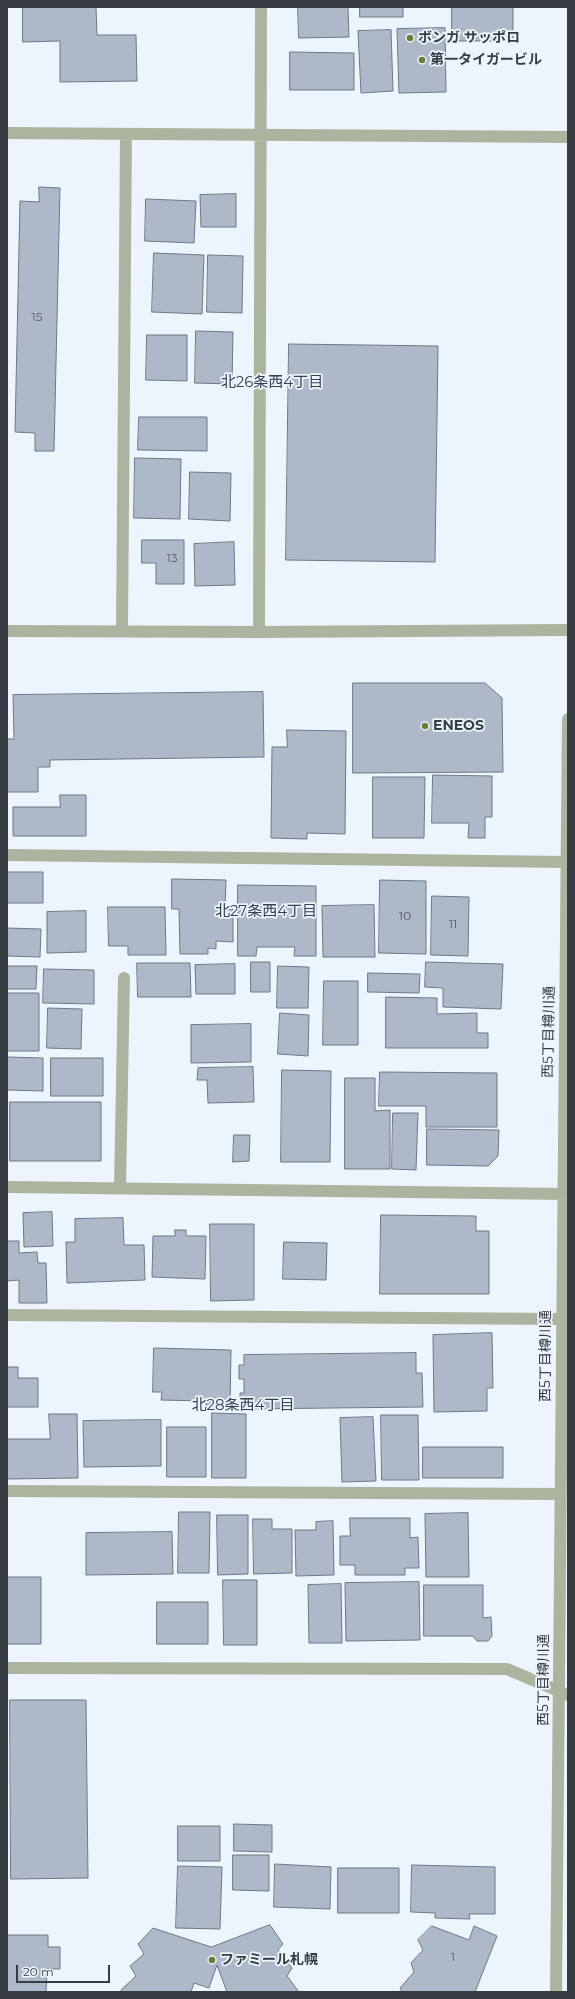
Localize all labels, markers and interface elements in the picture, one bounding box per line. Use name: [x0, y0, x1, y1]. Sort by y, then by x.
place label: ボンガ サッポロ: [418, 30, 520, 46]
marker: ボンガ サッポロ: [405, 33, 415, 43]
place label: 第一タイガービル: [430, 52, 542, 68]
marker: 第一タイガービル: [417, 55, 427, 65]
house number: 15: [31, 310, 43, 324]
district label: 北26条西4丁目: [221, 374, 323, 392]
house number: 13: [166, 551, 178, 565]
place label: ENEOS: [433, 718, 484, 734]
marker: ENEOS: [420, 721, 430, 731]
district label: 北27条西4丁目: [215, 903, 317, 921]
house number: 10: [399, 909, 411, 923]
house number: 11: [449, 917, 457, 931]
street label: 西5丁目樽川通: [540, 986, 558, 1078]
street label: 西5丁目樽川通: [538, 1310, 554, 1402]
district label: 北28条西4丁目: [191, 1397, 295, 1415]
street label: 西5丁目樽川通: [536, 1634, 552, 1726]
house number: 1: [451, 1950, 455, 1964]
place label: ファミール札幌: [220, 1952, 318, 1968]
marker: ファミール札幌: [207, 1955, 217, 1965]
scale bar: [18, 1957, 112, 1983]
text: 20 m: [23, 1964, 54, 1979]

